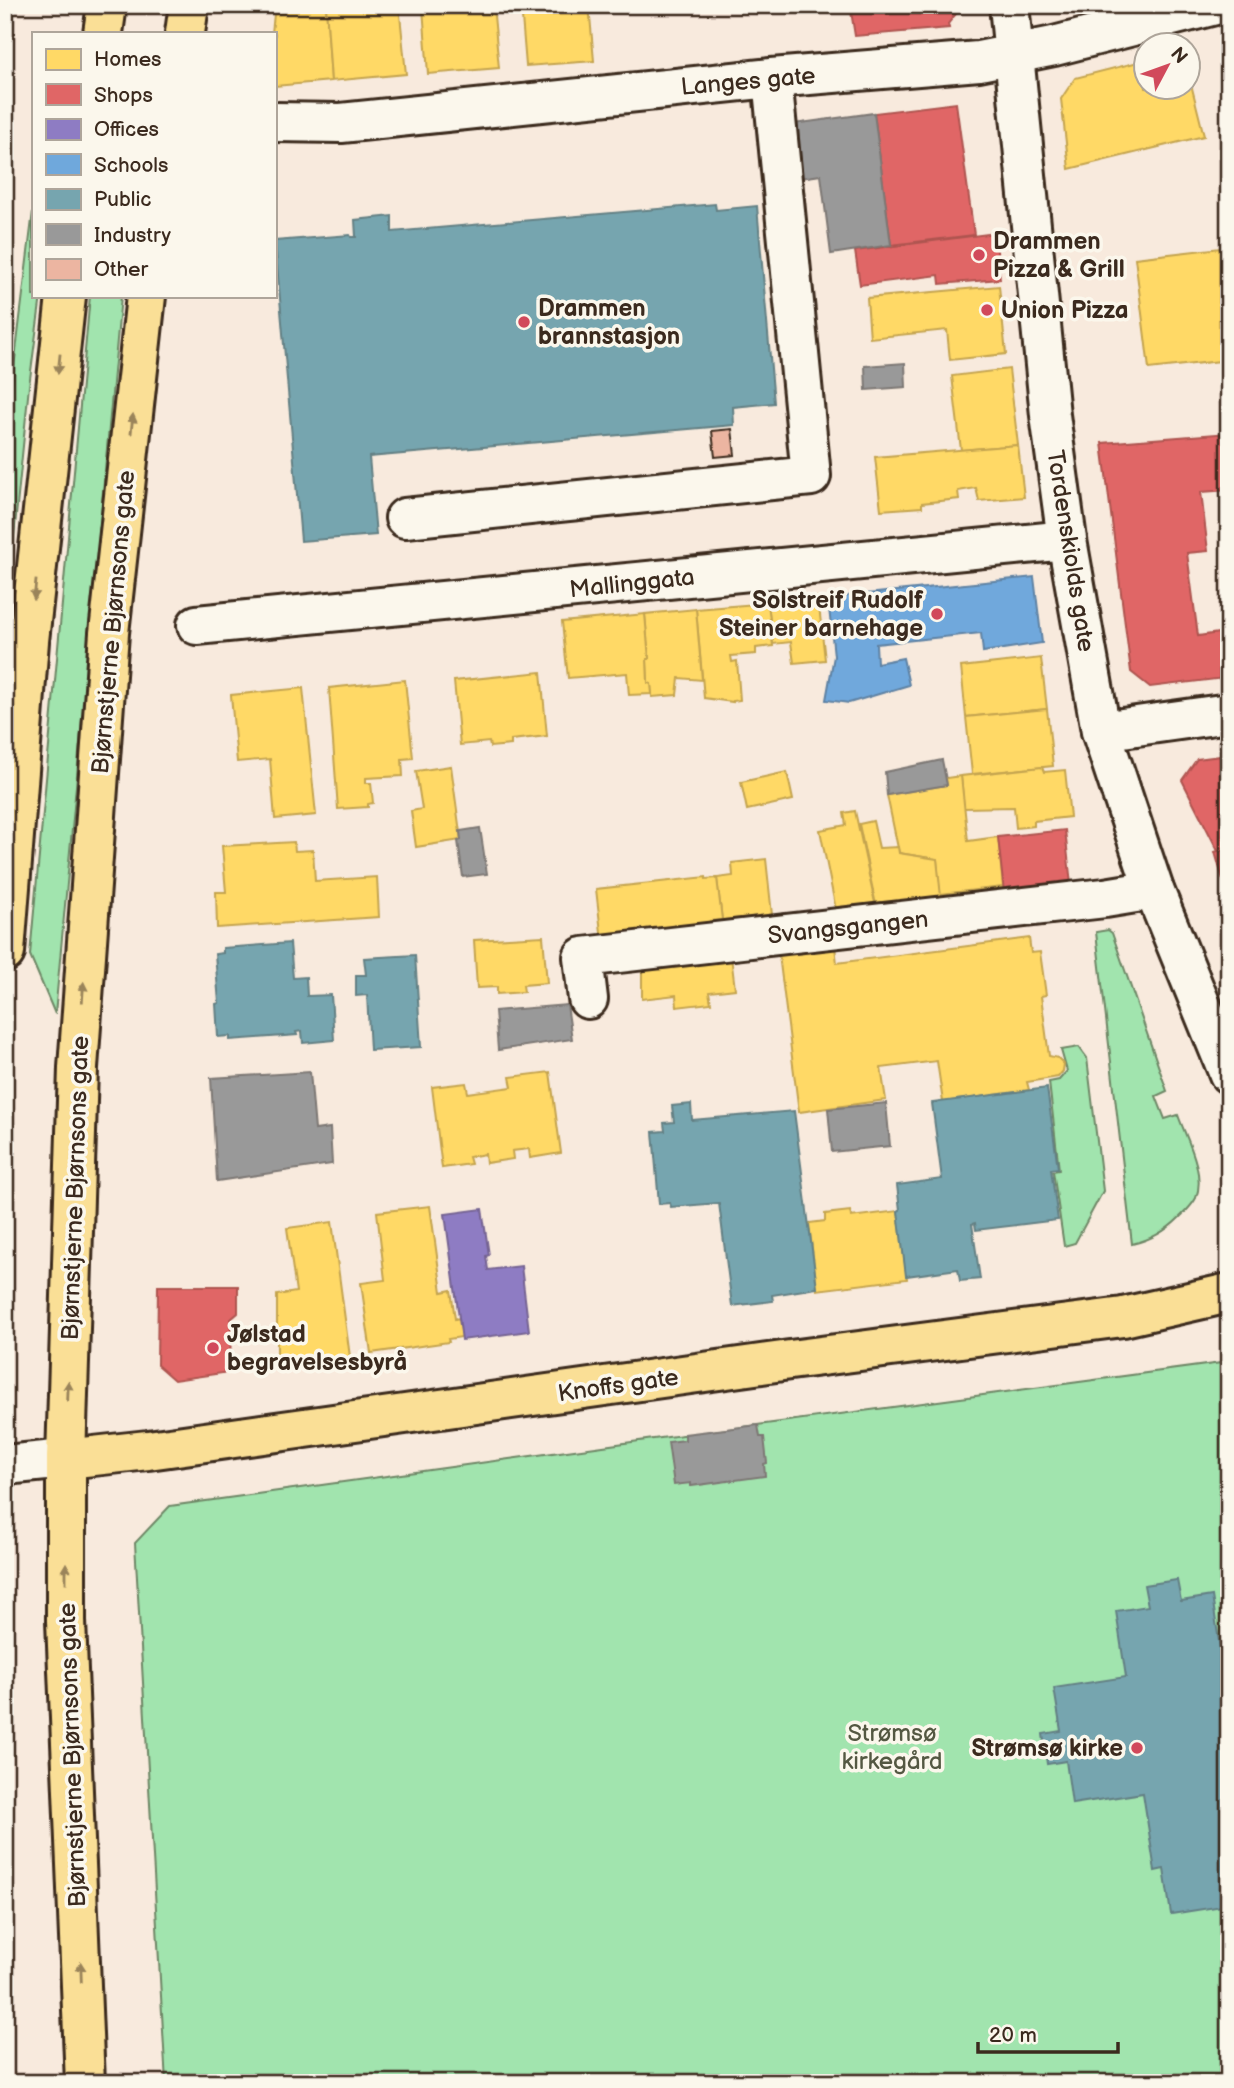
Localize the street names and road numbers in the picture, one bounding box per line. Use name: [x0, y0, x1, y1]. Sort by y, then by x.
street label: Langes gate: [680, 61, 817, 102]
street label: Tordenskiolds gate: [1040, 448, 1101, 654]
street label: Bjørnstjerne Bjørnsons gate: [86, 469, 141, 775]
street label: Mallinggata: [568, 563, 696, 604]
street label: Svangsgangen: [766, 905, 930, 950]
street label: Bjørnstjerne Bjørnsons gate: [56, 1035, 95, 1341]
street label: Knoffs gate: [556, 1363, 680, 1408]
street label: Bjørnstjerne Bjørnsons gate: [53, 1602, 92, 1908]

